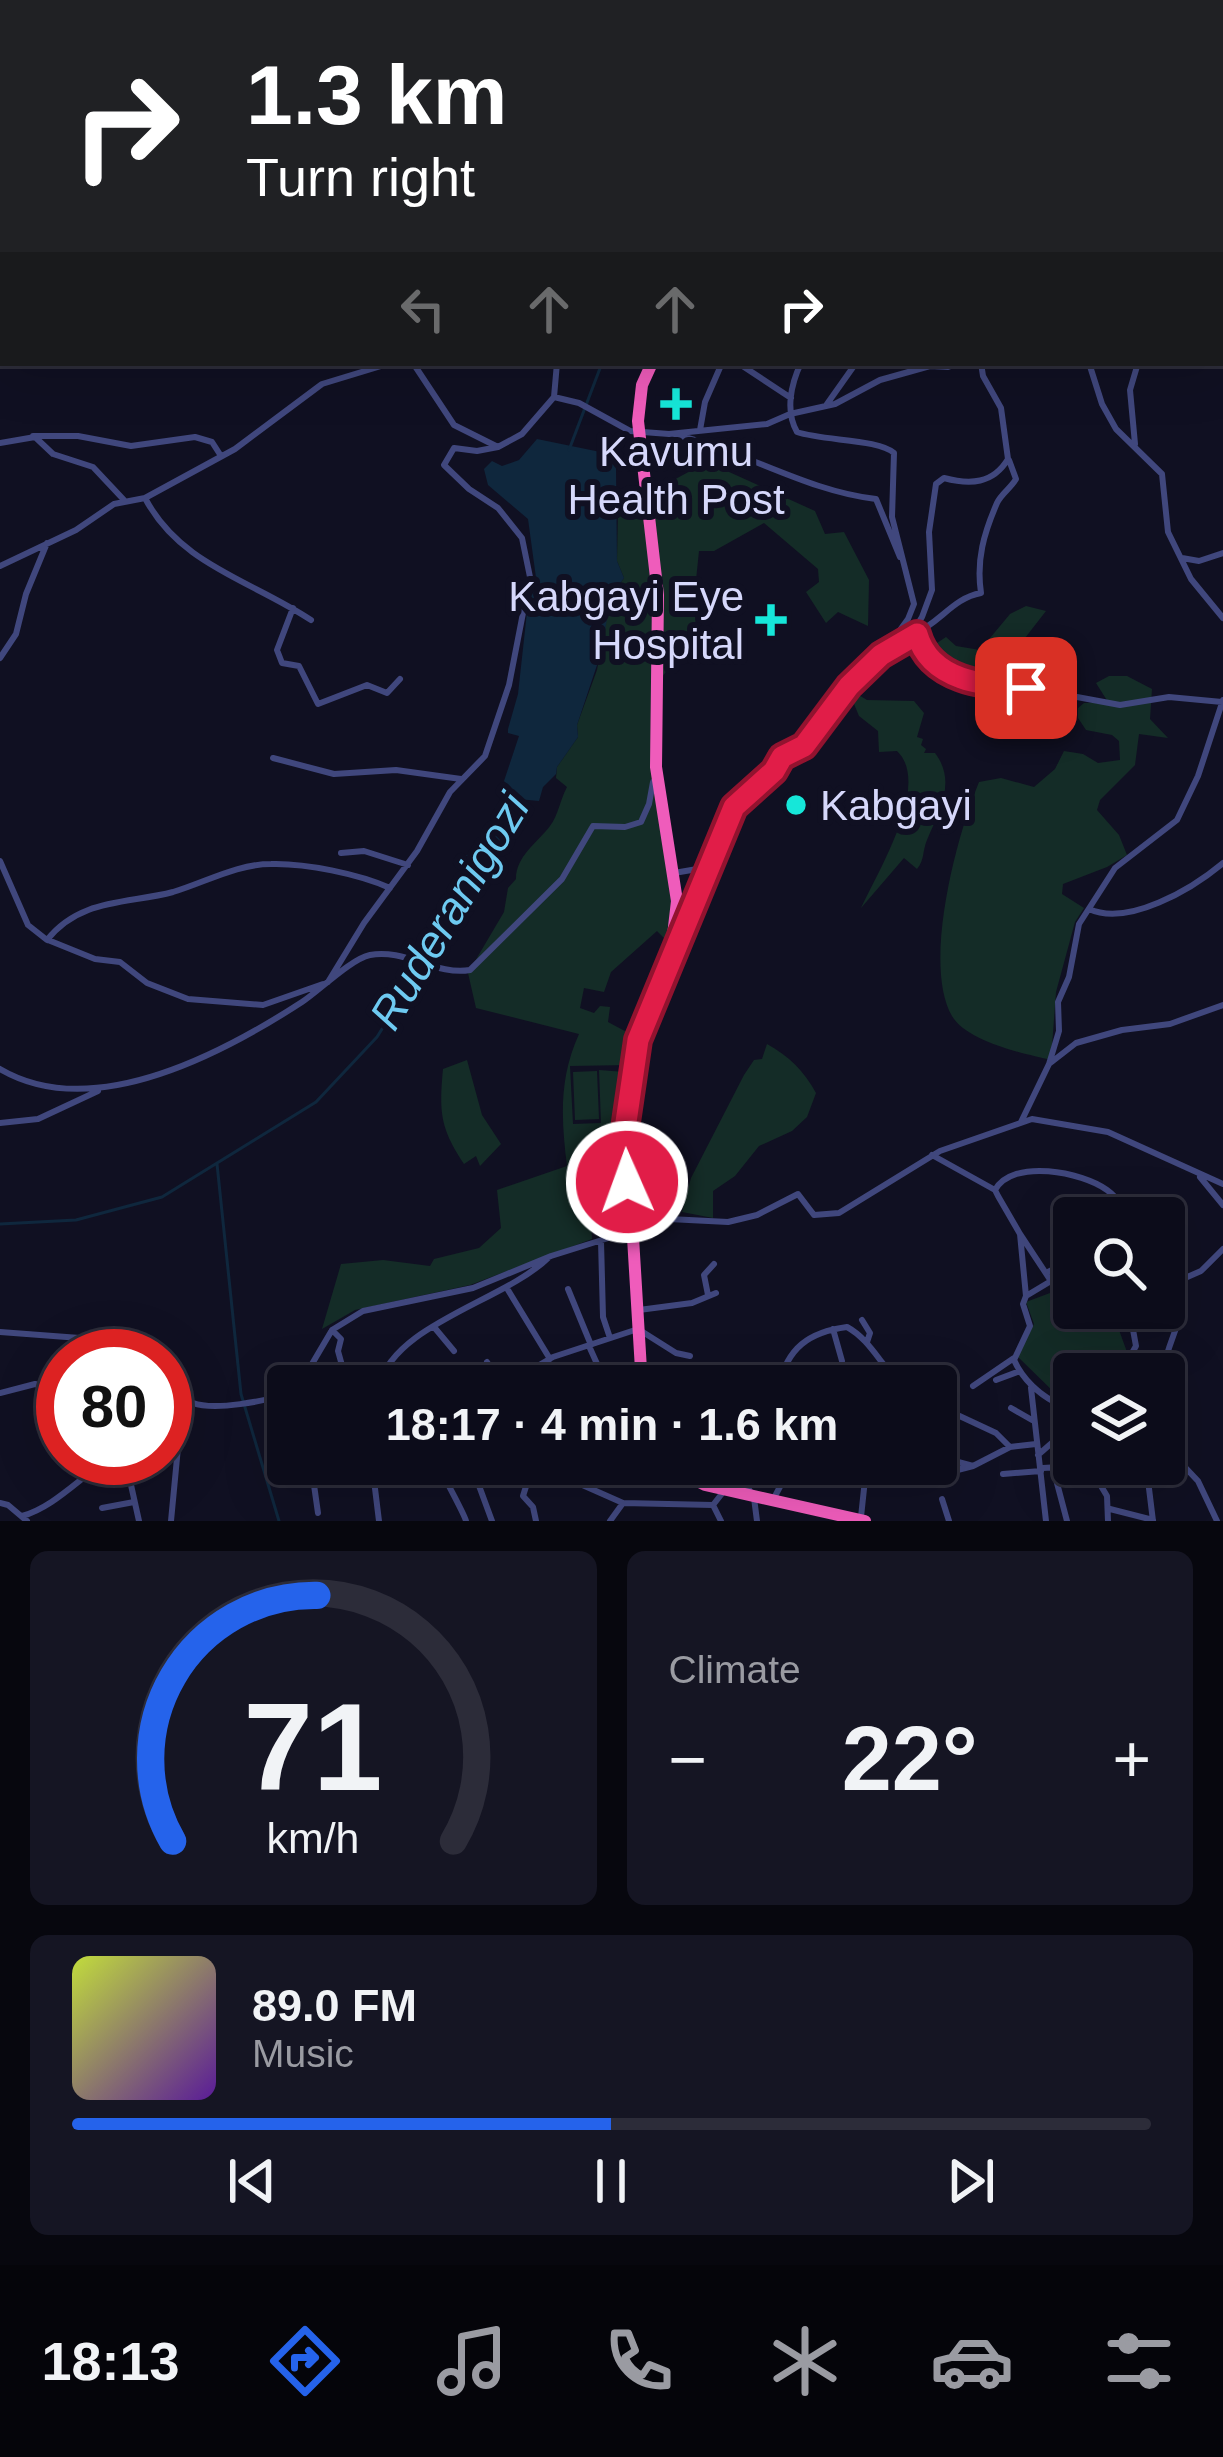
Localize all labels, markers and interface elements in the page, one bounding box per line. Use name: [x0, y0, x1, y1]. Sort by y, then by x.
icon: right: [48, 48, 204, 204]
text: 1.3 km: [246, 48, 508, 142]
text: Turn right: [246, 147, 475, 207]
icon: left: [390, 276, 456, 342]
icon: ahead: [516, 276, 582, 342]
icon: ahead: [642, 276, 708, 342]
icon: right: [768, 276, 834, 342]
marker: Kavumu Health Post: [660, 388, 692, 420]
place label: Kavumu Health Post: [567, 428, 785, 523]
place label: Kabgayi Eye Hospital: [508, 573, 744, 668]
marker: Kabgayi Eye Hospital: [755, 604, 787, 636]
pin: [975, 637, 1077, 739]
icon: arrive: [993, 655, 1059, 721]
place label: Kabgayi: [820, 782, 972, 829]
water label: Ruderanigozi: [359, 783, 541, 1038]
marker: Kabgayi: [783, 792, 809, 818]
position arrow: [564, 1119, 690, 1245]
map controls: [1053, 1197, 1185, 1485]
button: search: [1053, 1197, 1185, 1329]
speed limit sign: 80: [36, 1329, 192, 1485]
button: layers: [1053, 1353, 1185, 1485]
text: 18:17 · 4 min · 1.6 km: [386, 1399, 838, 1450]
text: Climate: [669, 1648, 801, 1691]
text: 71: [244, 1677, 383, 1816]
text: 22°: [842, 1709, 978, 1809]
text: −: [669, 1722, 707, 1796]
text: +: [1112, 1722, 1151, 1796]
text: km/h: [267, 1814, 360, 1862]
text: 89.0 FM: [252, 1980, 417, 2031]
text: Music: [252, 2032, 354, 2075]
icon: previous: [219, 2148, 285, 2214]
icon: pause: [578, 2148, 644, 2214]
icon: next: [938, 2148, 1004, 2214]
icon: directions: [263, 2319, 347, 2403]
icon: music: [430, 2319, 514, 2403]
icon: phone: [597, 2319, 681, 2403]
icon: climate: [763, 2319, 847, 2403]
icon: car: [930, 2319, 1014, 2403]
icon: filters: [1097, 2319, 1181, 2403]
text: 18:13: [41, 2331, 180, 2391]

